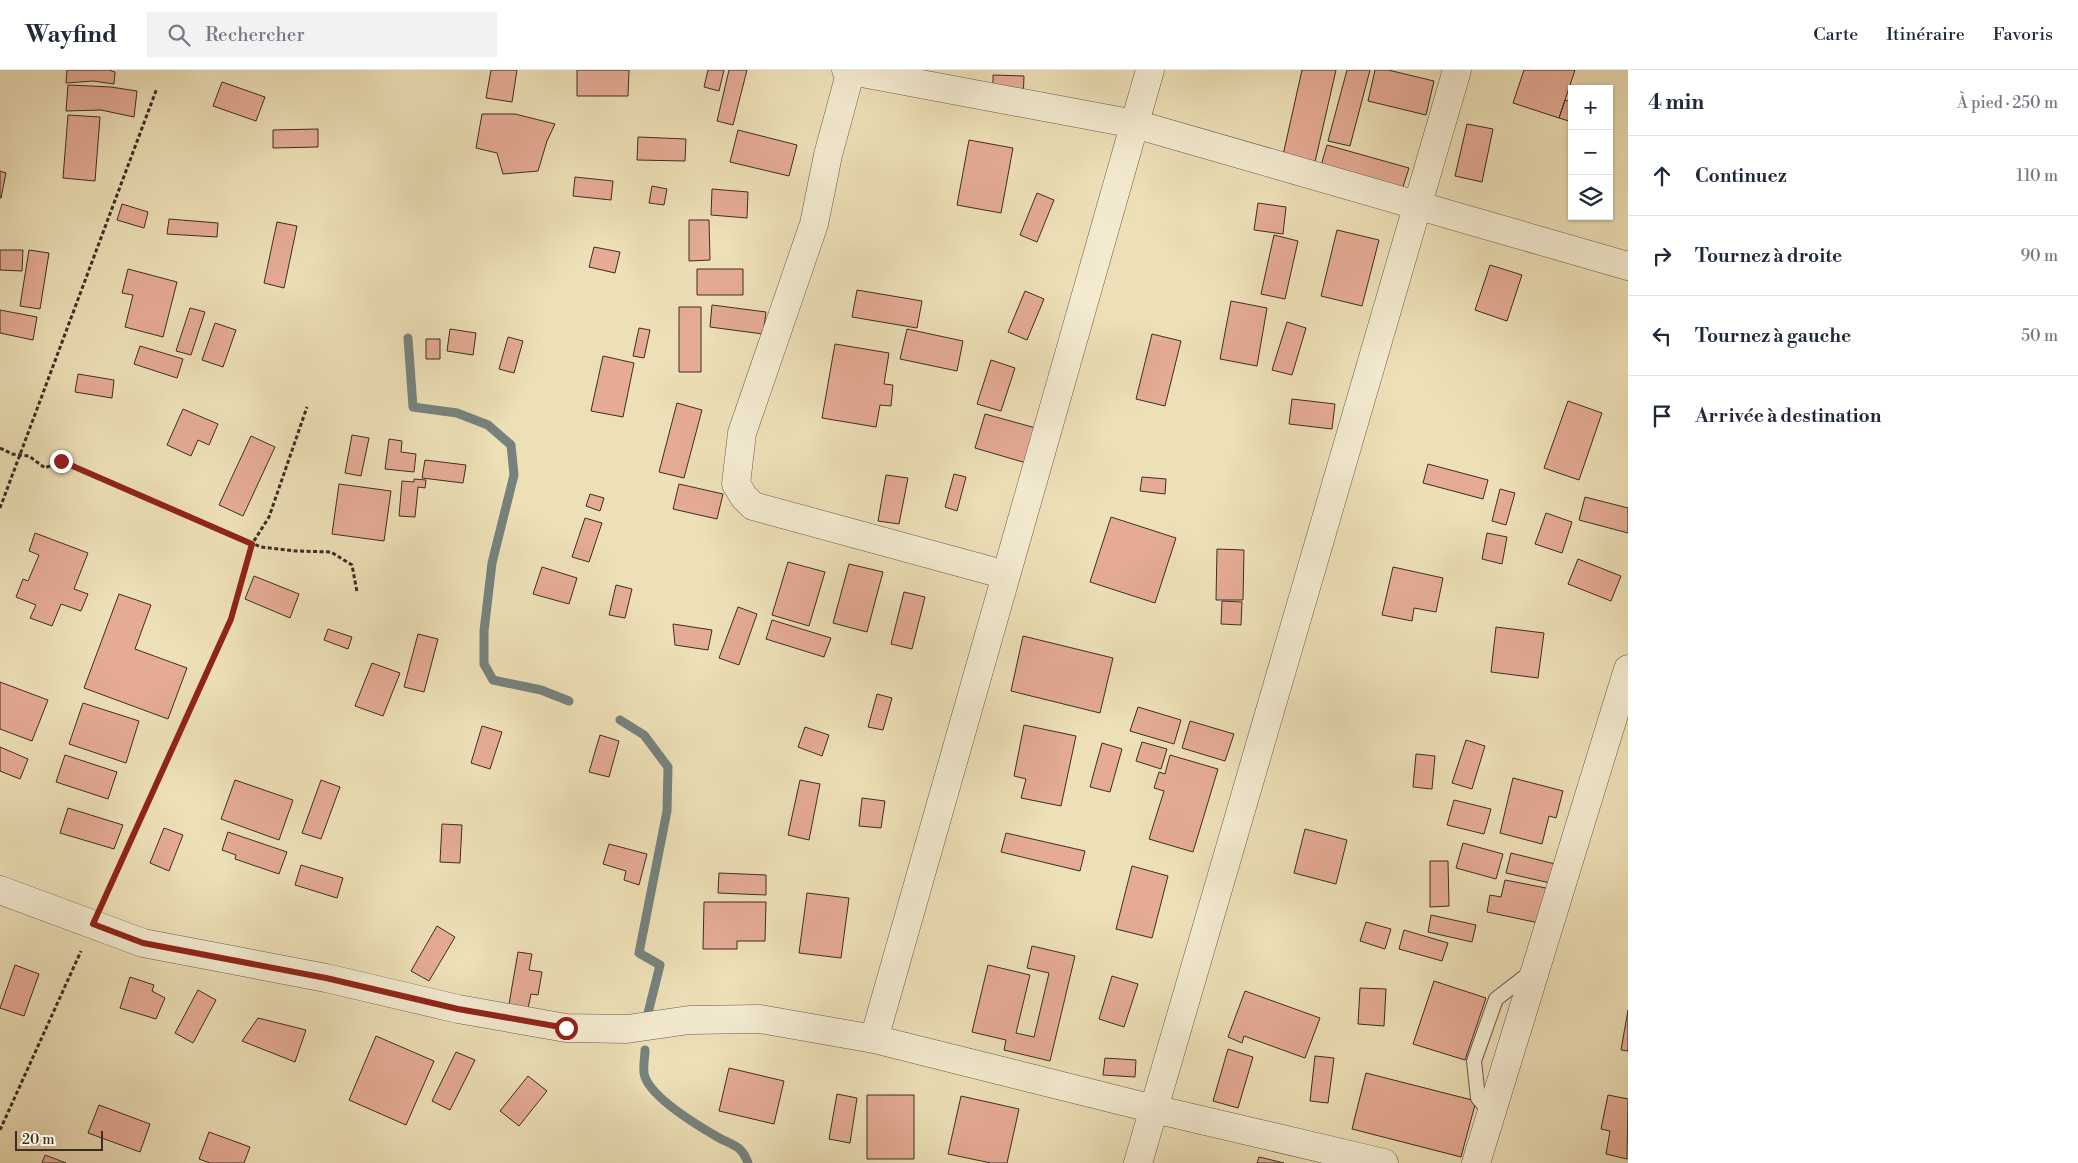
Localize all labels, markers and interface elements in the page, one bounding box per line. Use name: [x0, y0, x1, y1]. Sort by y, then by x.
search box: [147, 12, 497, 57]
text: Wayfind: [25, 20, 117, 50]
icon: search: [165, 21, 193, 49]
text: Rechercher: [205, 23, 305, 47]
text: Carte: [1813, 23, 1858, 46]
text: Itinéraire: [1886, 23, 1965, 46]
text: Favoris: [1993, 23, 2053, 46]
map controls: [1568, 85, 1613, 220]
button: +: [1568, 85, 1613, 130]
text: 4 min: [1648, 90, 1704, 116]
text: À pied · 250 m: [1957, 93, 2058, 113]
button: −: [1568, 130, 1613, 175]
icon: ahead: [1648, 162, 1676, 190]
text: Continuez: [1695, 164, 1787, 188]
text: 110 m: [2016, 166, 2058, 186]
button: layers: [1568, 175, 1613, 220]
icon: right: [1648, 242, 1676, 270]
text: Tournez à droite: [1695, 244, 1842, 268]
text: 90 m: [2020, 246, 2058, 266]
icon: left: [1648, 322, 1676, 350]
text: Tournez à gauche: [1695, 324, 1851, 348]
text: 50 m: [2021, 326, 2058, 346]
icon: arrive: [1648, 402, 1676, 430]
text: Arrivée à destination: [1695, 404, 1881, 428]
route end: [50, 450, 73, 473]
route start: [555, 1017, 578, 1040]
scale bar: [15, 1128, 102, 1151]
text: 20 m: [22, 1131, 54, 1149]

